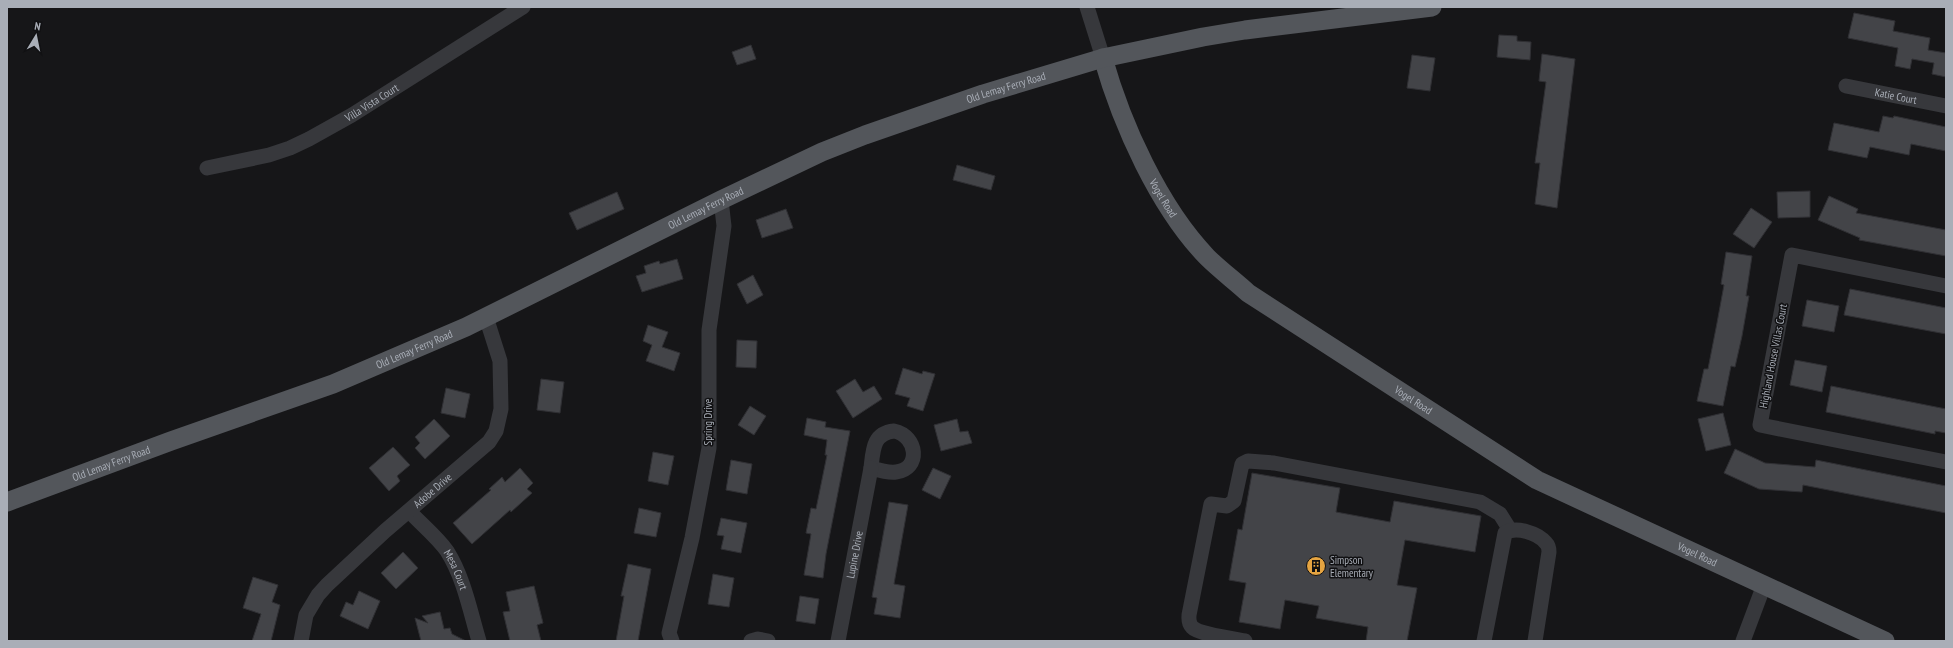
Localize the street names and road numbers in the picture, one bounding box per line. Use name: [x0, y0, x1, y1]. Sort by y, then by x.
street label: Old Lemay Ferry Road: [964, 69, 1047, 106]
street label: Villa Vista Court: [342, 80, 401, 125]
street label: Katie Court: [1874, 85, 1918, 107]
street label: Vogel Road: [1146, 176, 1180, 220]
street label: Old Lemay Ferry Road: [666, 183, 746, 232]
street label: Highland House Villas Court: [1756, 303, 1790, 409]
street label: Old Lemay Ferry Road: [374, 327, 455, 372]
street label: Vogel Road: [1391, 382, 1435, 418]
street label: Spring Drive: [701, 398, 715, 445]
street label: Old Lemay Ferry Road: [70, 442, 152, 484]
street label: Adobe Drive: [410, 470, 455, 511]
street label: Lupine Drive: [843, 529, 866, 580]
street label: Vogel Road: [1674, 539, 1720, 570]
street label: Mesa Court: [441, 547, 471, 592]

